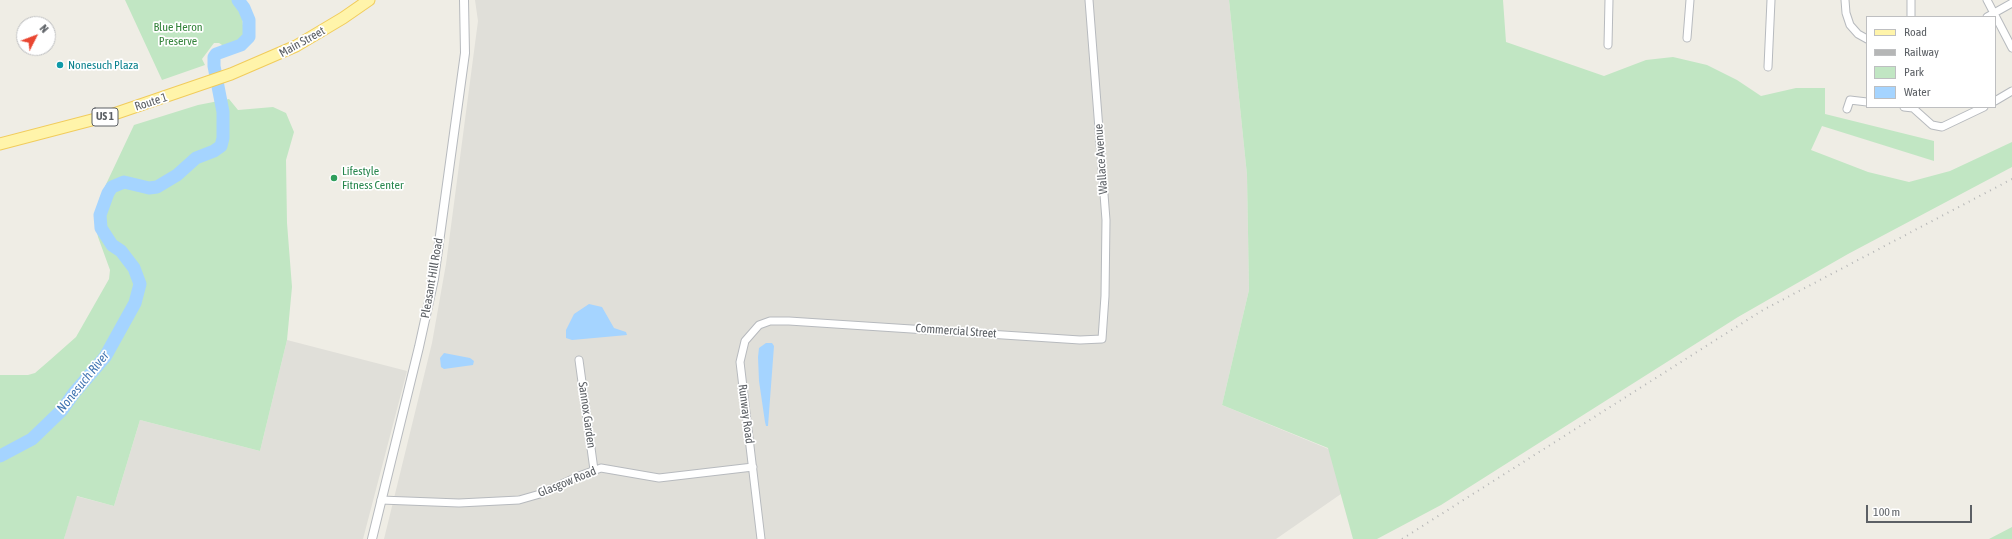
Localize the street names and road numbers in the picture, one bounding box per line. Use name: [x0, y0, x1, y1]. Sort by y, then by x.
street label: Main Street: [277, 24, 327, 60]
street label: Route 1: [133, 90, 169, 114]
road number: US 1: [92, 108, 118, 126]
street label: Wallace Avenue: [1091, 123, 1111, 195]
street label: Pleasant Hill Road: [418, 237, 446, 319]
street label: Commercial Street: [915, 321, 997, 341]
street label: Sannox Garden: [575, 381, 599, 449]
street label: Runway Road: [735, 383, 757, 445]
street label: Glasgow Road: [536, 464, 598, 500]

